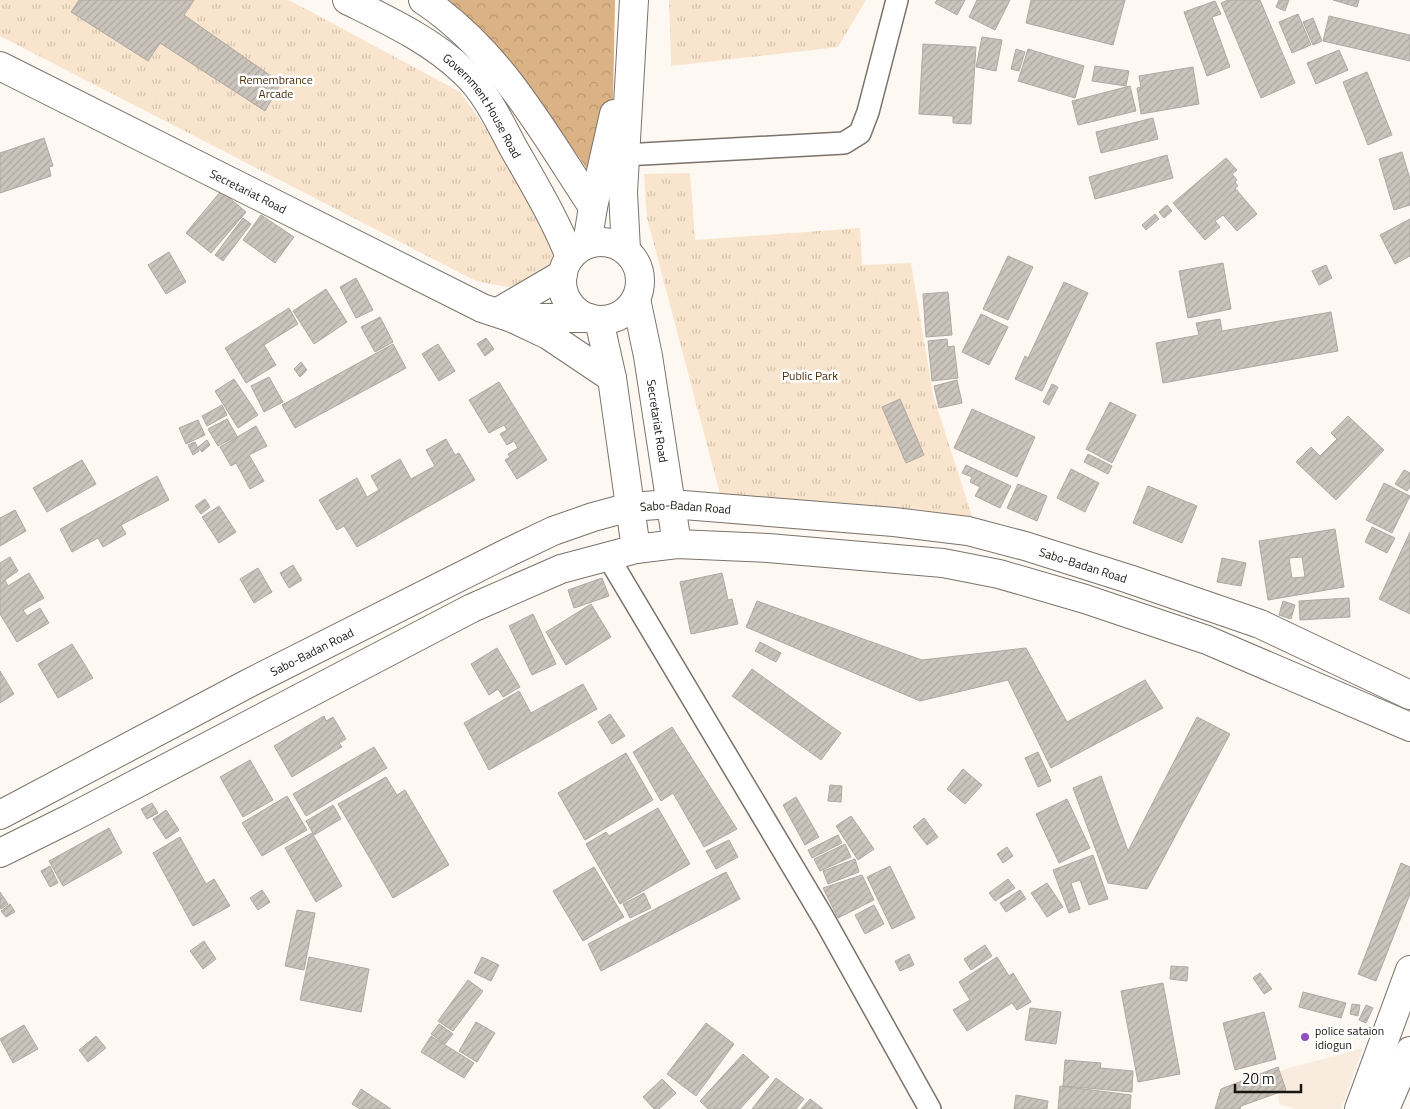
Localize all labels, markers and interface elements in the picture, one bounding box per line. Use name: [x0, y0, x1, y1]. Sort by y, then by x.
street label: Government House Road: [439, 48, 527, 162]
park label: Remembrance Arcade: [239, 70, 313, 103]
street label: Secretariat Road: [207, 163, 290, 218]
park label: Public Park: [782, 366, 838, 385]
street label: Secretariat Road: [642, 378, 674, 464]
street label: Sabo-Badan Road: [639, 494, 732, 518]
street label: Sabo-Badan Road: [1037, 542, 1130, 587]
street label: Sabo-Badan Road: [267, 622, 357, 680]
place label: police sataion idiogun: [1315, 1021, 1384, 1054]
marker: police sataion idiogun: [1299, 1031, 1311, 1043]
scale bar: [1235, 1062, 1301, 1094]
text: 20 m: [1242, 1067, 1275, 1090]

